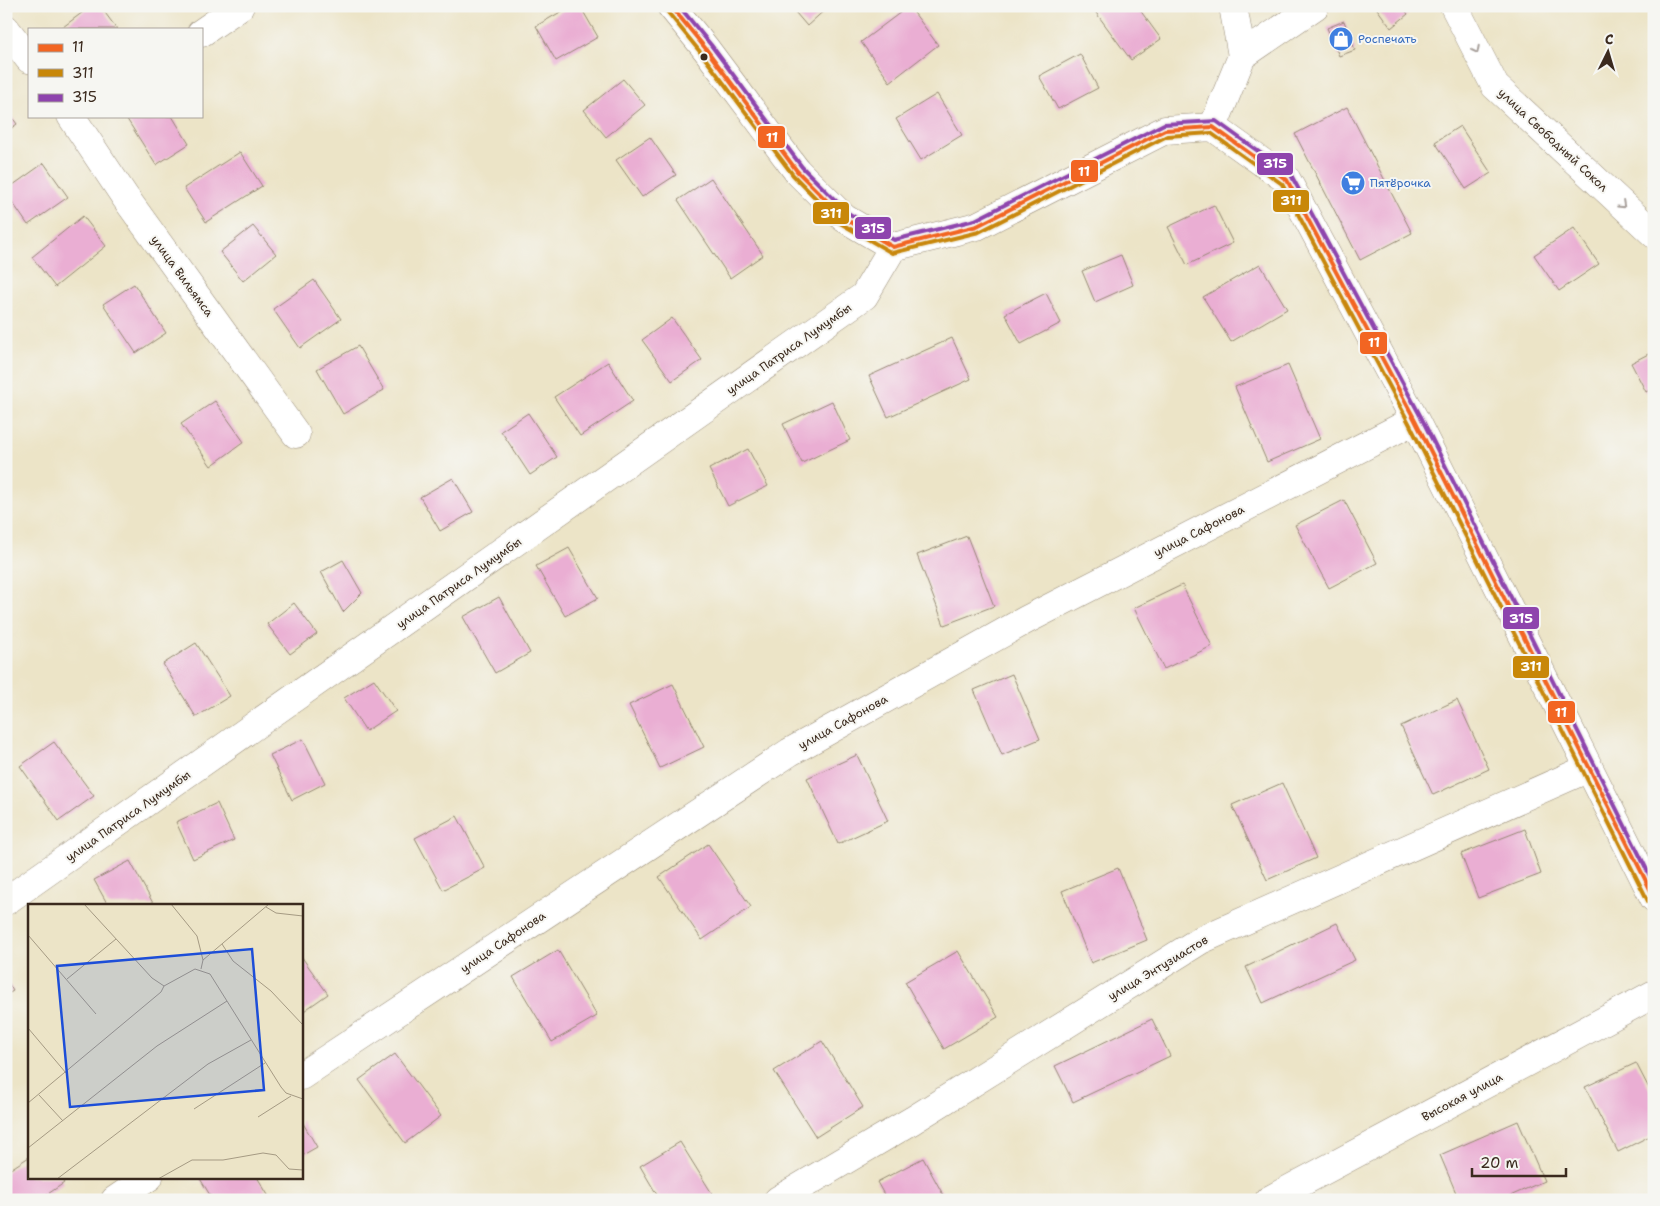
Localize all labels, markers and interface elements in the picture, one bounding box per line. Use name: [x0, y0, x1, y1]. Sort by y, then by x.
shop icon: Роспечать: [1328, 26, 1354, 52]
legend: [28, 28, 202, 118]
north arrow: [1582, 28, 1632, 78]
text: С: [1604, 30, 1614, 48]
place label: Роспечать: [1358, 31, 1417, 47]
text: 11: [72, 37, 84, 57]
one-way arrow: [1470, 44, 1480, 53]
unlabelled marker: [699, 52, 709, 62]
text: 311: [72, 63, 94, 83]
street label: улица Свободный Сокол: [1495, 85, 1612, 195]
text: 315: [72, 87, 97, 107]
line badge: 11: [757, 125, 786, 149]
text: 11: [766, 128, 778, 146]
line badge: 315: [1256, 152, 1294, 176]
text: 315: [1263, 154, 1287, 172]
line badge: 11: [1070, 159, 1099, 183]
text: 11: [1078, 162, 1090, 180]
supermarket icon: Пятёрочка: [1340, 170, 1366, 196]
place label: Пятёрочка: [1370, 175, 1431, 191]
line badge: 311: [1272, 189, 1310, 213]
text: 311: [1280, 191, 1302, 209]
one-way arrow: [1617, 199, 1626, 208]
line badge: 311: [812, 201, 850, 225]
text: 311: [820, 204, 842, 222]
line badge: 315: [854, 216, 892, 240]
text: 315: [861, 219, 885, 237]
street label: улица Вильямса: [147, 232, 217, 320]
street label: улица Патриса Лумумбы: [723, 300, 855, 398]
line badge: 11: [1359, 331, 1388, 355]
text: 11: [1368, 333, 1380, 351]
street label: улица Сафонова: [1151, 501, 1247, 561]
street label: улица Патриса Лумумбы: [393, 534, 525, 632]
line badge: 315: [1502, 606, 1540, 630]
text: 315: [1509, 609, 1533, 627]
line badge: 311: [1512, 655, 1550, 679]
text: 311: [1520, 657, 1542, 675]
street label: улица Сафонова: [796, 691, 891, 753]
line badge: 11: [1547, 700, 1576, 724]
text: 11: [1555, 703, 1567, 721]
street label: улица Патриса Лумумбы: [62, 767, 194, 865]
inset map: [28, 904, 302, 1178]
street label: улица Сафонова: [457, 907, 549, 976]
street label: улица Энтузиастов: [1105, 932, 1211, 1004]
street label: Высокая улица: [1419, 1069, 1506, 1125]
scale bar: [1472, 1146, 1566, 1178]
text: 20 m: [1480, 1153, 1519, 1173]

